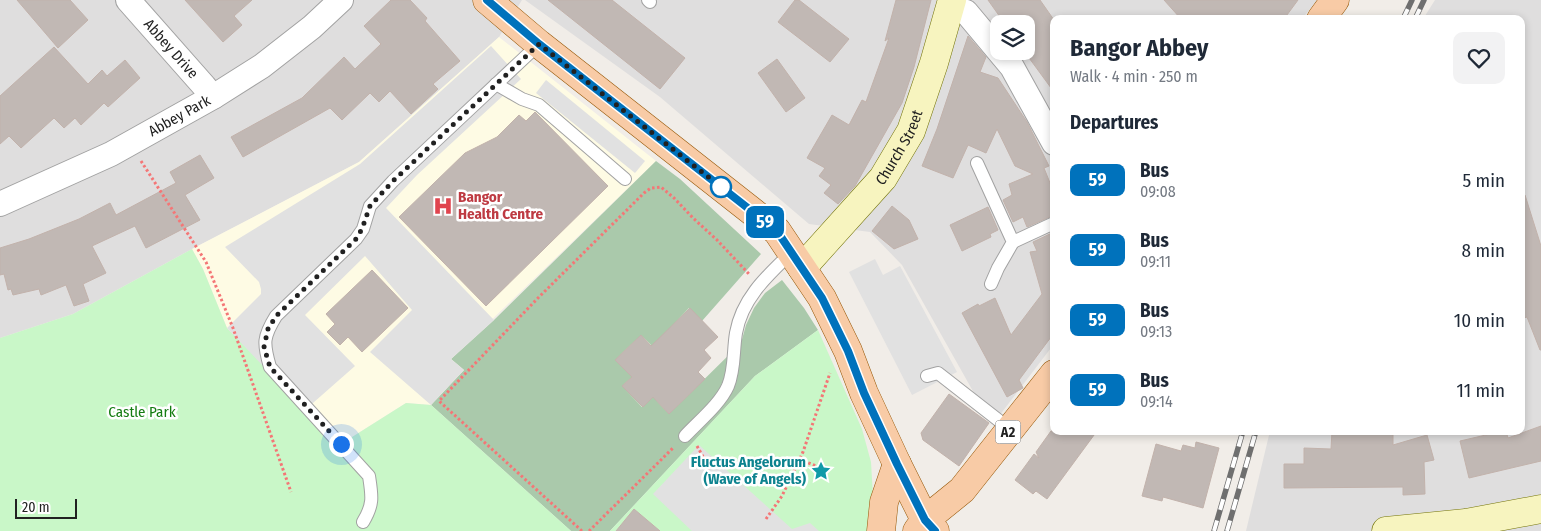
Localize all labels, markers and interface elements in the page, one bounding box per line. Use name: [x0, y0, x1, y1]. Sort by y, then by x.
street label: Abbey Drive: [140, 15, 202, 82]
map controls: [990, 15, 1035, 60]
button: layers: [990, 15, 1035, 60]
button: heart: [1453, 32, 1505, 84]
text: Bangor Abbey: [1070, 34, 1208, 62]
text: Walk · 4 min · 250 m: [1070, 67, 1198, 86]
street label: Abbey Park: [145, 91, 213, 140]
street label: Church Street: [872, 108, 926, 189]
text: Departures: [1070, 111, 1158, 134]
text: Bus: [1140, 159, 1169, 182]
text: 59: [1089, 169, 1106, 191]
text: 5 min: [1462, 169, 1505, 192]
unlabelled marker: [710, 176, 732, 198]
text: 09:08: [1140, 182, 1176, 201]
place label: Bangor Health Centre: [458, 188, 544, 223]
hospital icon: Bangor Health Centre: [432, 195, 454, 217]
line badge: 59: [742, 206, 788, 238]
text: 59: [756, 211, 774, 233]
text: Bus: [1140, 229, 1169, 252]
text: 59: [1089, 239, 1106, 261]
text: 8 min: [1462, 239, 1505, 262]
text: 09:11: [1140, 252, 1171, 271]
text: Bus: [1140, 299, 1169, 322]
text: 59: [1089, 309, 1106, 331]
text: 10 min: [1454, 309, 1505, 332]
text: 09:13: [1140, 322, 1172, 341]
text: Bus: [1140, 369, 1169, 392]
text: 59: [1089, 379, 1106, 401]
text: 11 min: [1457, 379, 1505, 402]
text: 09:14: [1140, 392, 1173, 411]
park label: Castle Park: [108, 403, 176, 421]
road number: A2: [996, 421, 1020, 444]
your location: [329, 432, 354, 457]
place label: Fluctus Angelorum (Wave of Angels): [691, 453, 806, 488]
place icon: Fluctus Angelorum (Wave of Angels): [810, 460, 832, 482]
scale bar: [15, 496, 78, 519]
text: 20 m: [22, 499, 50, 516]

